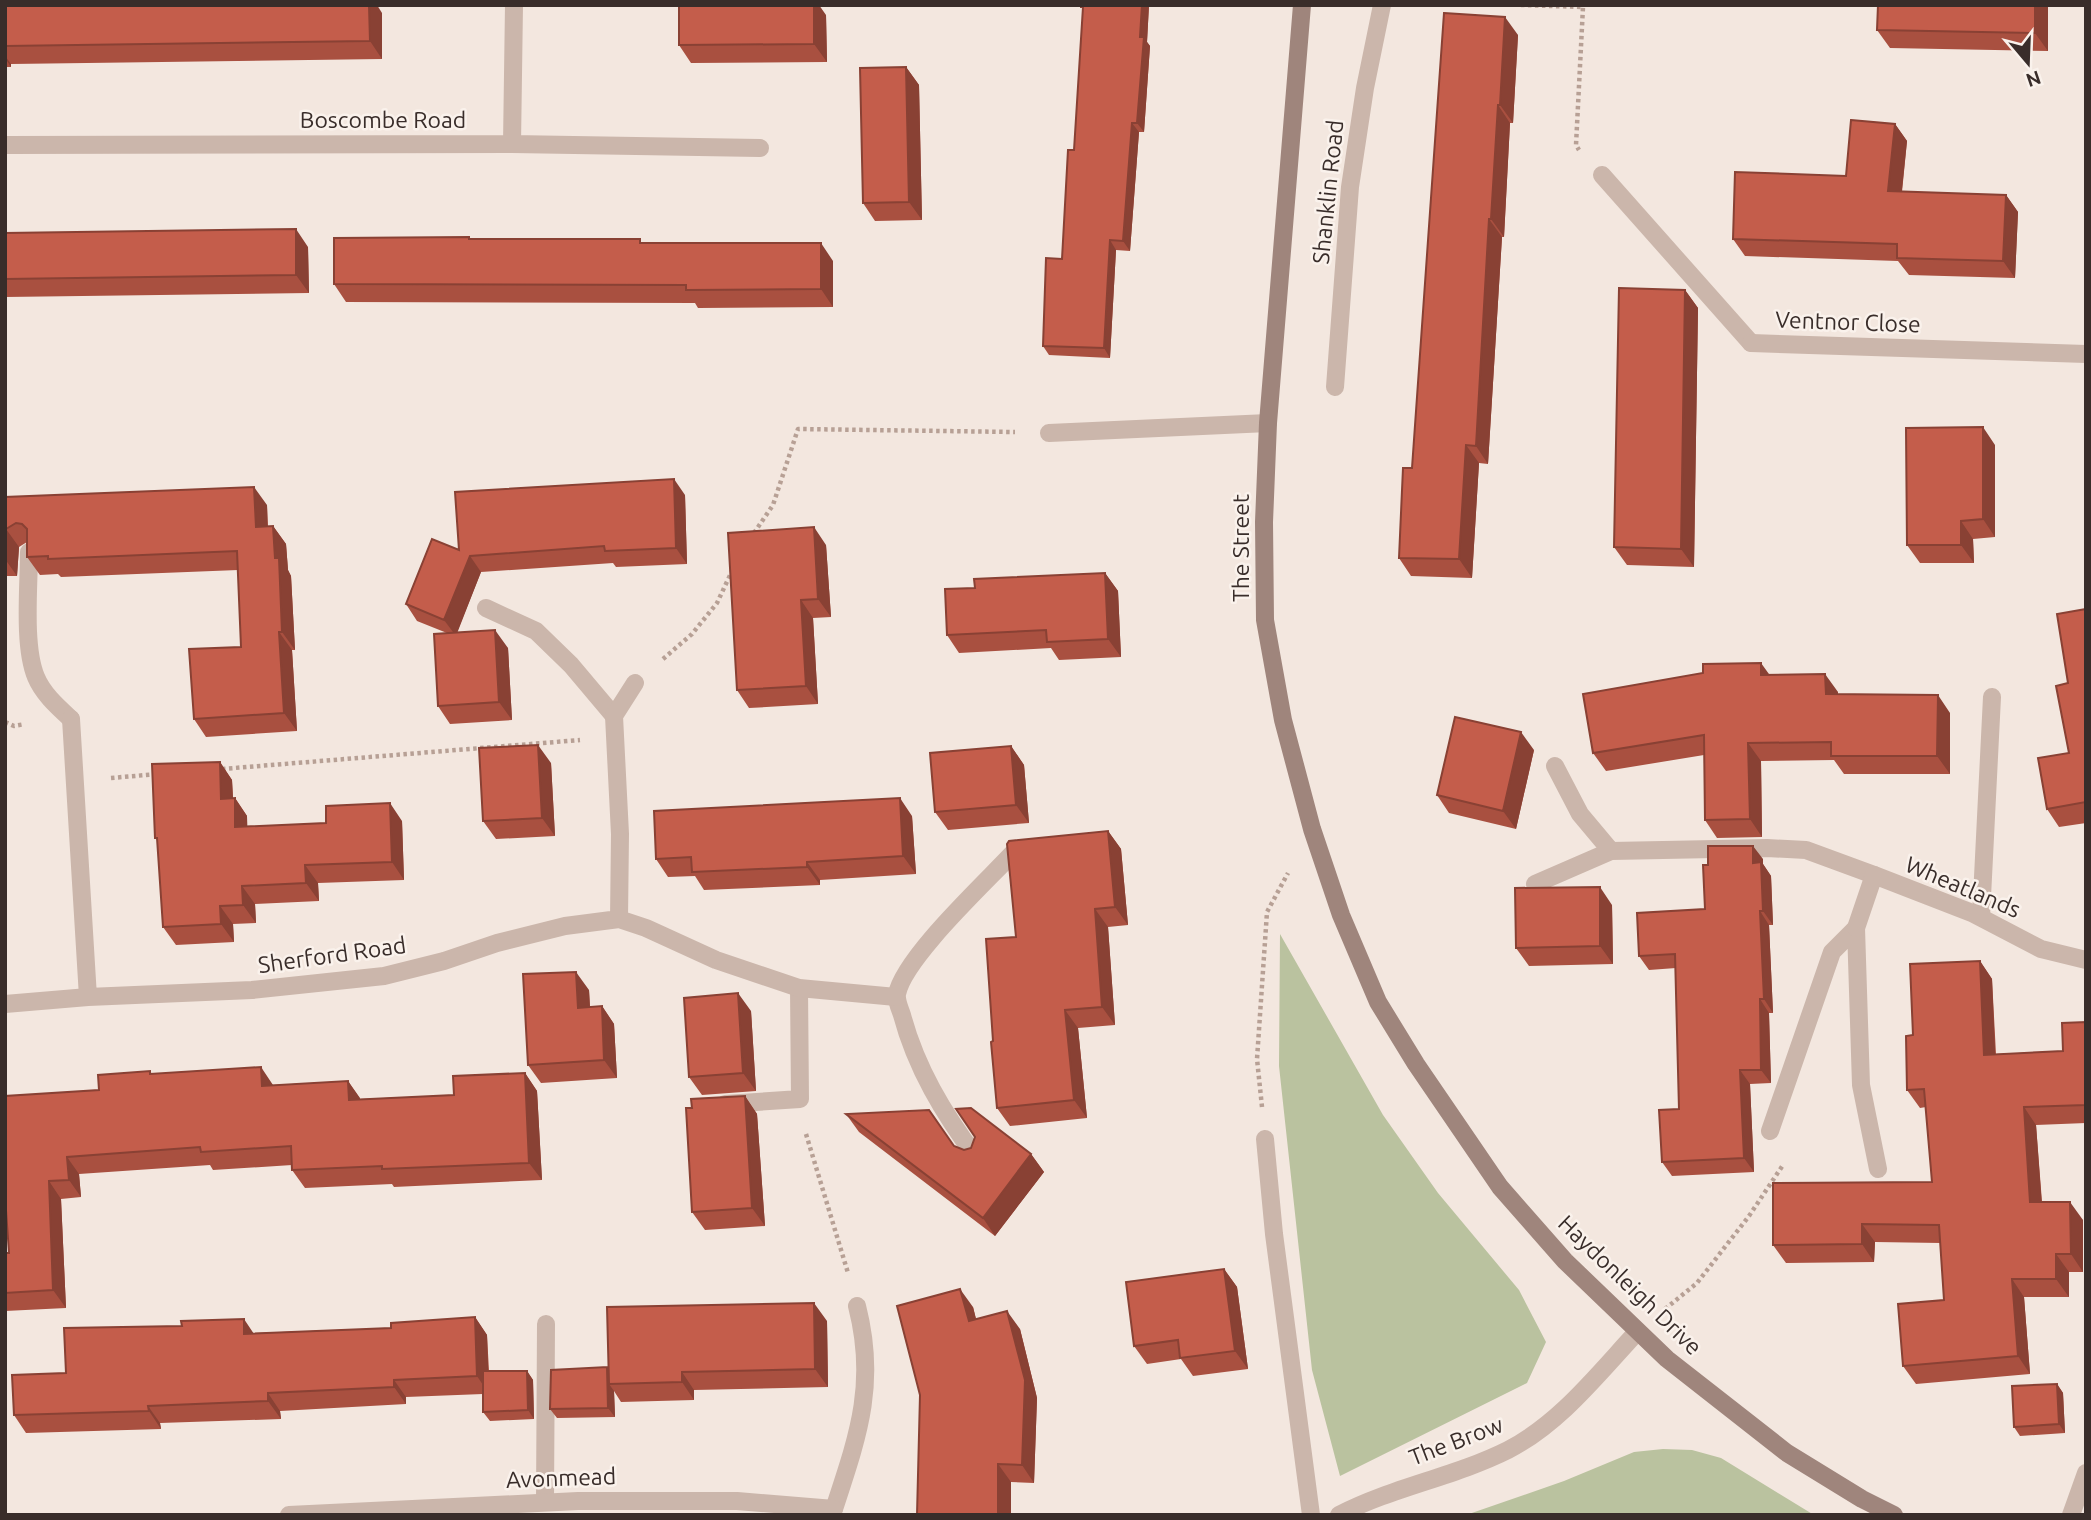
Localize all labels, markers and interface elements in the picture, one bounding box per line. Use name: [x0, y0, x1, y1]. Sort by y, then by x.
north arrow: [1993, 28, 2063, 98]
text: N: [2023, 66, 2044, 92]
street label: Boscombe Road: [300, 107, 466, 132]
street label: Shanklin Road: [1308, 119, 1348, 265]
street label: Ventnor Close: [1775, 306, 1921, 337]
street label: The Street: [1228, 494, 1253, 602]
street label: Wheatlands: [1902, 851, 2024, 922]
street label: Sherford Road: [256, 932, 408, 977]
street label: Haydonleigh Drive: [1554, 1210, 1707, 1359]
street label: The Brow: [1405, 1411, 1506, 1470]
street label: Avonmead: [505, 1463, 617, 1492]

